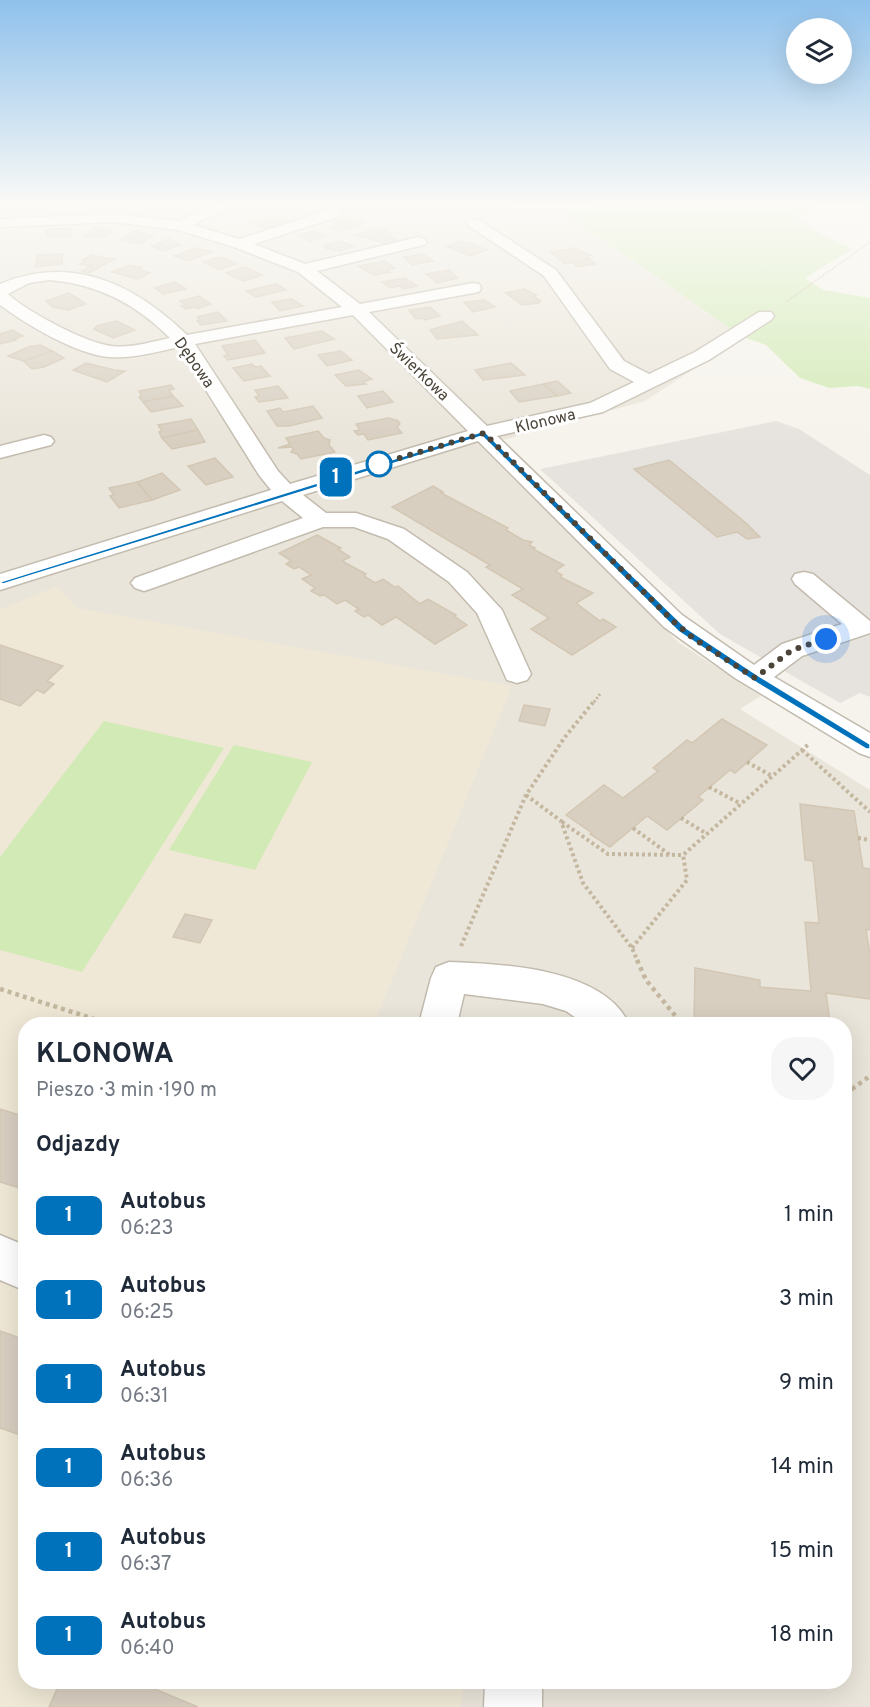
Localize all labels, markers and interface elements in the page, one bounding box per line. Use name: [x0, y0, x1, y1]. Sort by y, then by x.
map controls: [786, 18, 852, 84]
button: layers: [786, 18, 852, 84]
street label: Dębowa: [169, 334, 218, 392]
street label: Świerkowa: [384, 337, 454, 406]
street label: Klonowa: [513, 405, 578, 439]
unlabelled marker: [366, 451, 392, 477]
line badge: 1: [316, 458, 356, 496]
text: 1: [332, 464, 340, 491]
your location: [811, 624, 841, 654]
text: KLONOWA: [36, 1037, 174, 1073]
button: heart: [771, 1037, 834, 1100]
text: Pieszo · 3 min · 190 m: [36, 1078, 217, 1104]
text: Odjazdy: [36, 1132, 120, 1159]
text: Autobus: [120, 1189, 206, 1216]
text: 1: [65, 1202, 73, 1229]
text: 1 min: [784, 1202, 834, 1229]
text: 06:23: [120, 1216, 174, 1242]
text: Autobus: [120, 1273, 206, 1300]
text: 1: [65, 1286, 73, 1313]
text: 3 min: [779, 1286, 834, 1313]
text: 06:25: [120, 1300, 174, 1326]
text: Autobus: [120, 1357, 206, 1384]
text: 1: [65, 1370, 73, 1397]
text: 9 min: [779, 1370, 834, 1397]
text: 06:31: [120, 1384, 169, 1410]
text: Autobus: [120, 1441, 206, 1468]
text: 1: [65, 1454, 73, 1481]
text: 14 min: [771, 1454, 834, 1481]
text: 06:36: [120, 1468, 173, 1494]
text: Autobus: [120, 1525, 206, 1552]
text: 1: [65, 1538, 73, 1565]
text: 15 min: [770, 1538, 834, 1565]
text: 06:37: [120, 1552, 172, 1578]
text: Autobus: [120, 1609, 206, 1636]
text: 1: [65, 1622, 73, 1649]
text: 18 min: [771, 1622, 834, 1649]
text: 06:40: [120, 1636, 175, 1662]

